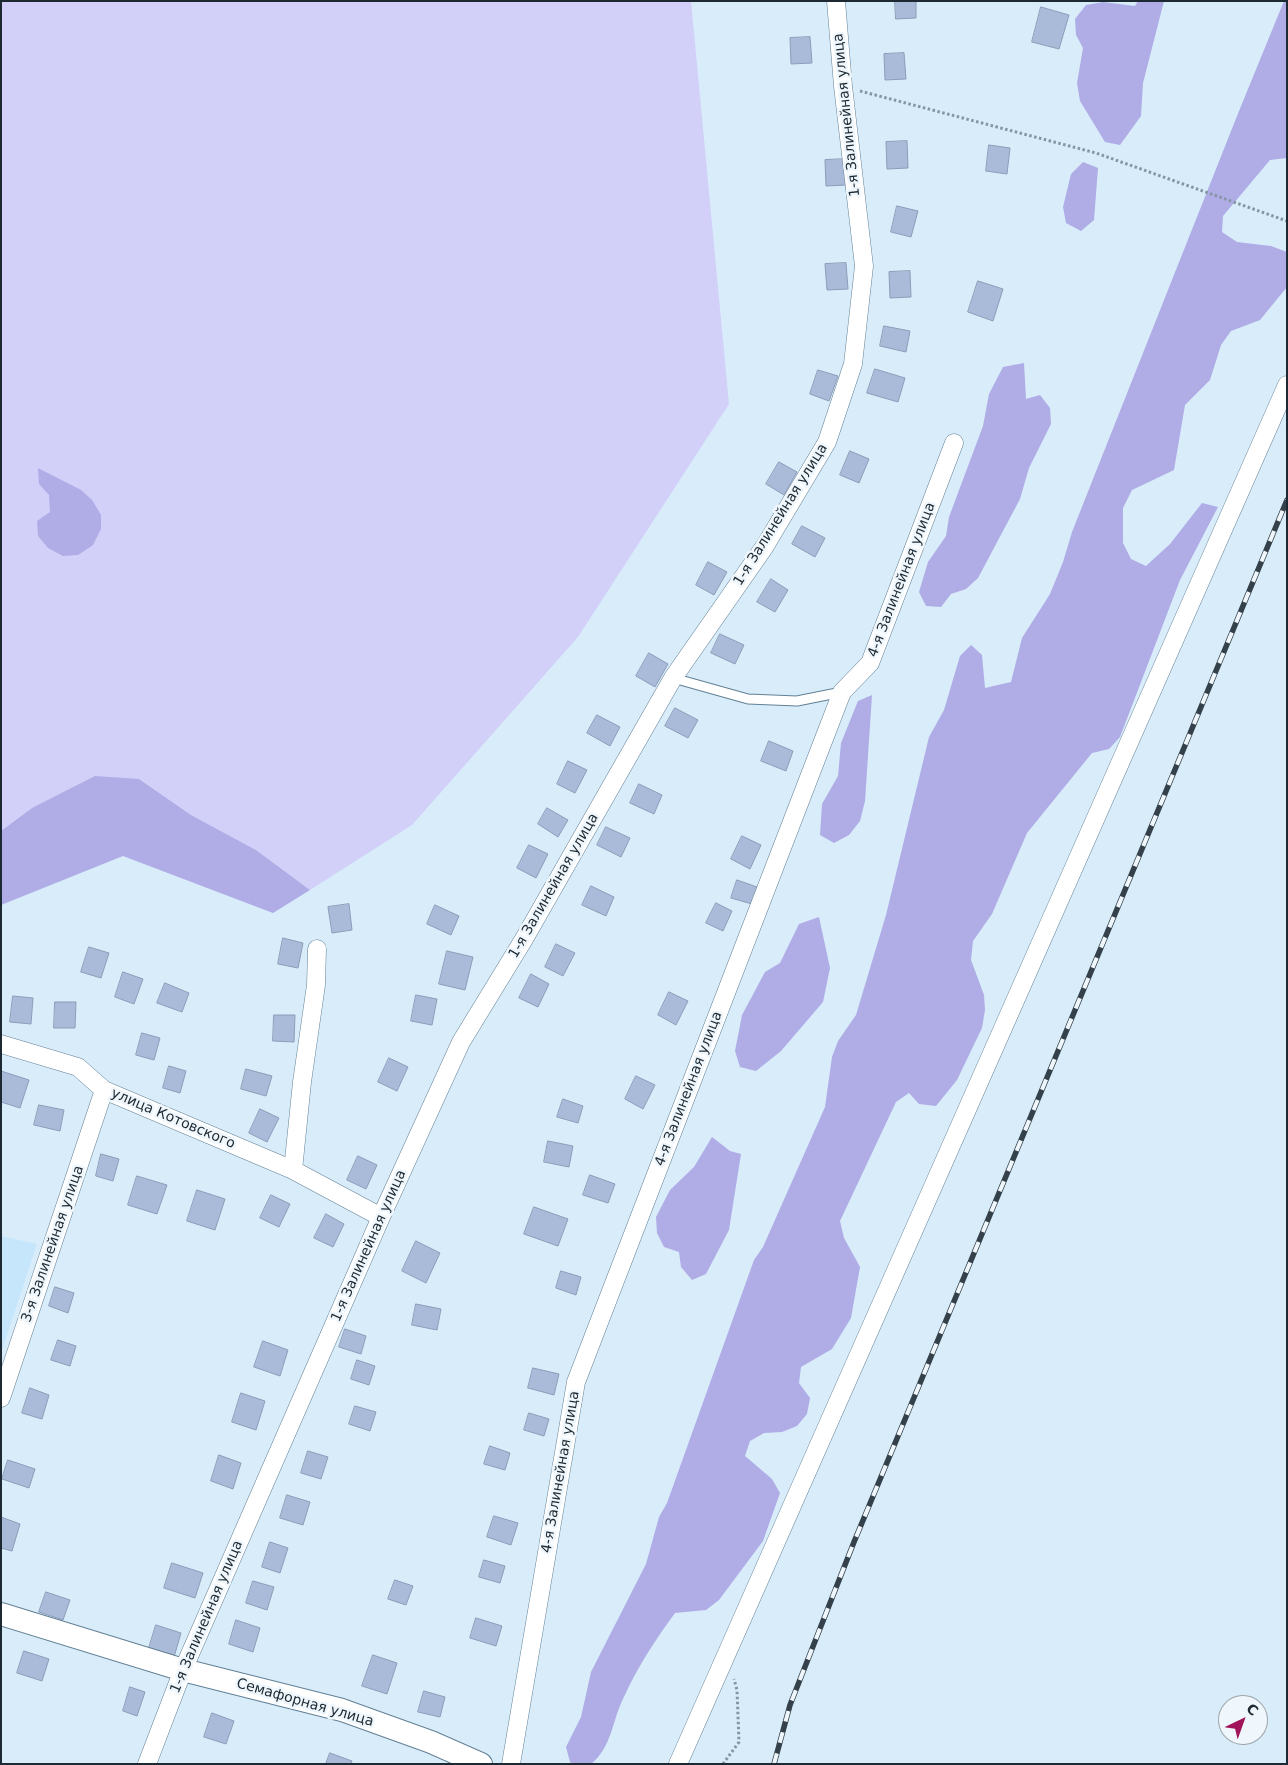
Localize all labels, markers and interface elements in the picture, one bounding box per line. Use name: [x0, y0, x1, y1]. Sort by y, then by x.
street label: 1-я Залинейная улица: [830, 32, 864, 198]
street label: 1-я Залинейная улица: [730, 441, 832, 589]
street label: 4-я Залинейная улица: [865, 500, 939, 660]
street label: 1-я Залинейная улица: [506, 811, 602, 961]
street label: 4-я Залинейная улица: [652, 1009, 726, 1169]
street label: улица Котовского: [109, 1085, 237, 1153]
street label: 3-я Залинейная улица: [18, 1164, 88, 1324]
street label: 1-я Залинейная улица: [328, 1168, 410, 1324]
street label: 4-я Залинейная улица: [538, 1390, 584, 1554]
street label: 1-я Залинейная улица: [167, 1538, 247, 1696]
street label: Семафорная улица: [234, 1675, 376, 1731]
north arrow: [1218, 1695, 1268, 1745]
text: С: [1243, 1700, 1262, 1719]

